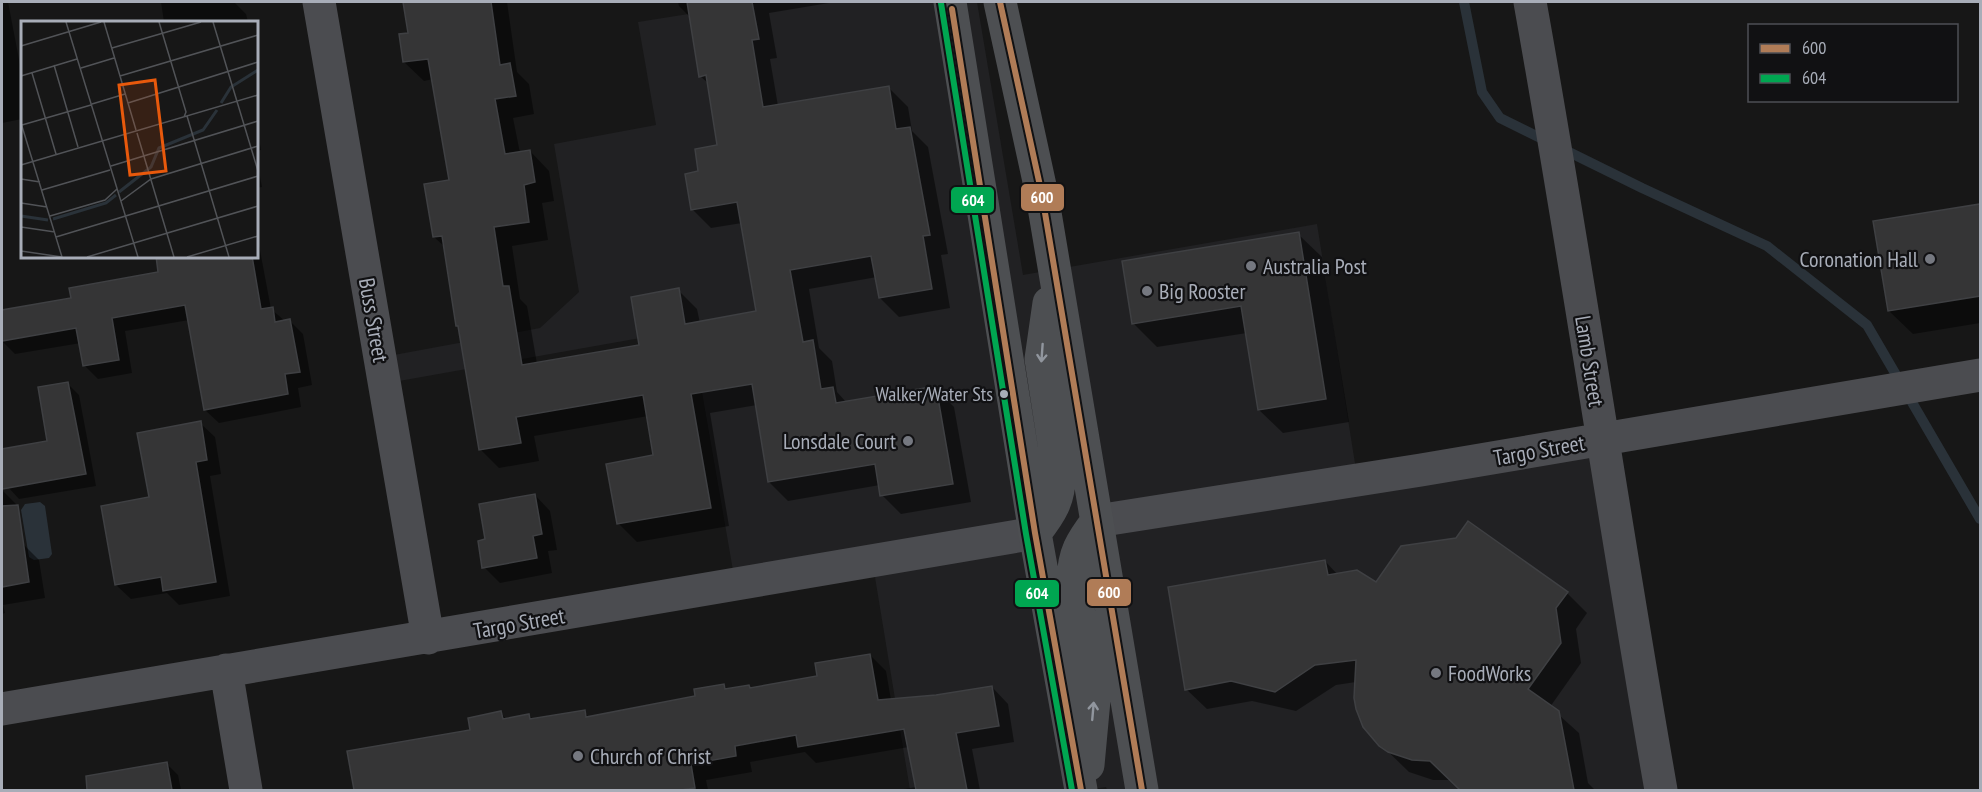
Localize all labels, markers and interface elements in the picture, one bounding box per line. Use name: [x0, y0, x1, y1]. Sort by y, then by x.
inset map: [21, 21, 258, 258]
legend: [1748, 24, 1958, 102]
text: 600: [1802, 36, 1826, 59]
text: 604: [1802, 66, 1826, 89]
line badge: 600: [1020, 183, 1065, 212]
line badge: 604: [950, 186, 995, 214]
text: 600: [1031, 187, 1054, 207]
text: 604: [962, 190, 985, 210]
place label: Coronation Hall: [1800, 245, 1919, 273]
place label: Australia Post: [1263, 252, 1367, 280]
marker: Coronation Hall: [1923, 252, 1937, 266]
marker: Australia Post: [1244, 259, 1258, 273]
street label: Buss Street: [353, 276, 395, 364]
place label: Big Rooster: [1159, 277, 1245, 305]
marker: Big Rooster: [1140, 284, 1154, 298]
street label: Lamb Street: [1569, 314, 1611, 408]
one-way arrow: [1037, 343, 1048, 363]
place label: Walker/Water Sts: [875, 381, 993, 407]
marker: Walker/Water Sts: [998, 388, 1010, 400]
place label: Lonsdale Court: [783, 427, 896, 455]
street label: Targo Street: [1491, 428, 1587, 472]
marker: Lonsdale Court: [901, 434, 915, 448]
line badge: 600: [1086, 578, 1132, 607]
line badge: 604: [1014, 579, 1060, 608]
text: 600: [1098, 582, 1121, 602]
text: 604: [1026, 583, 1049, 603]
street label: Targo Street: [471, 601, 567, 645]
place label: FoodWorks: [1448, 659, 1531, 687]
marker: FoodWorks: [1429, 666, 1443, 680]
one-way arrow: [1088, 702, 1099, 722]
place label: Church of Christ: [590, 742, 711, 770]
marker: Church of Christ: [571, 749, 585, 763]

